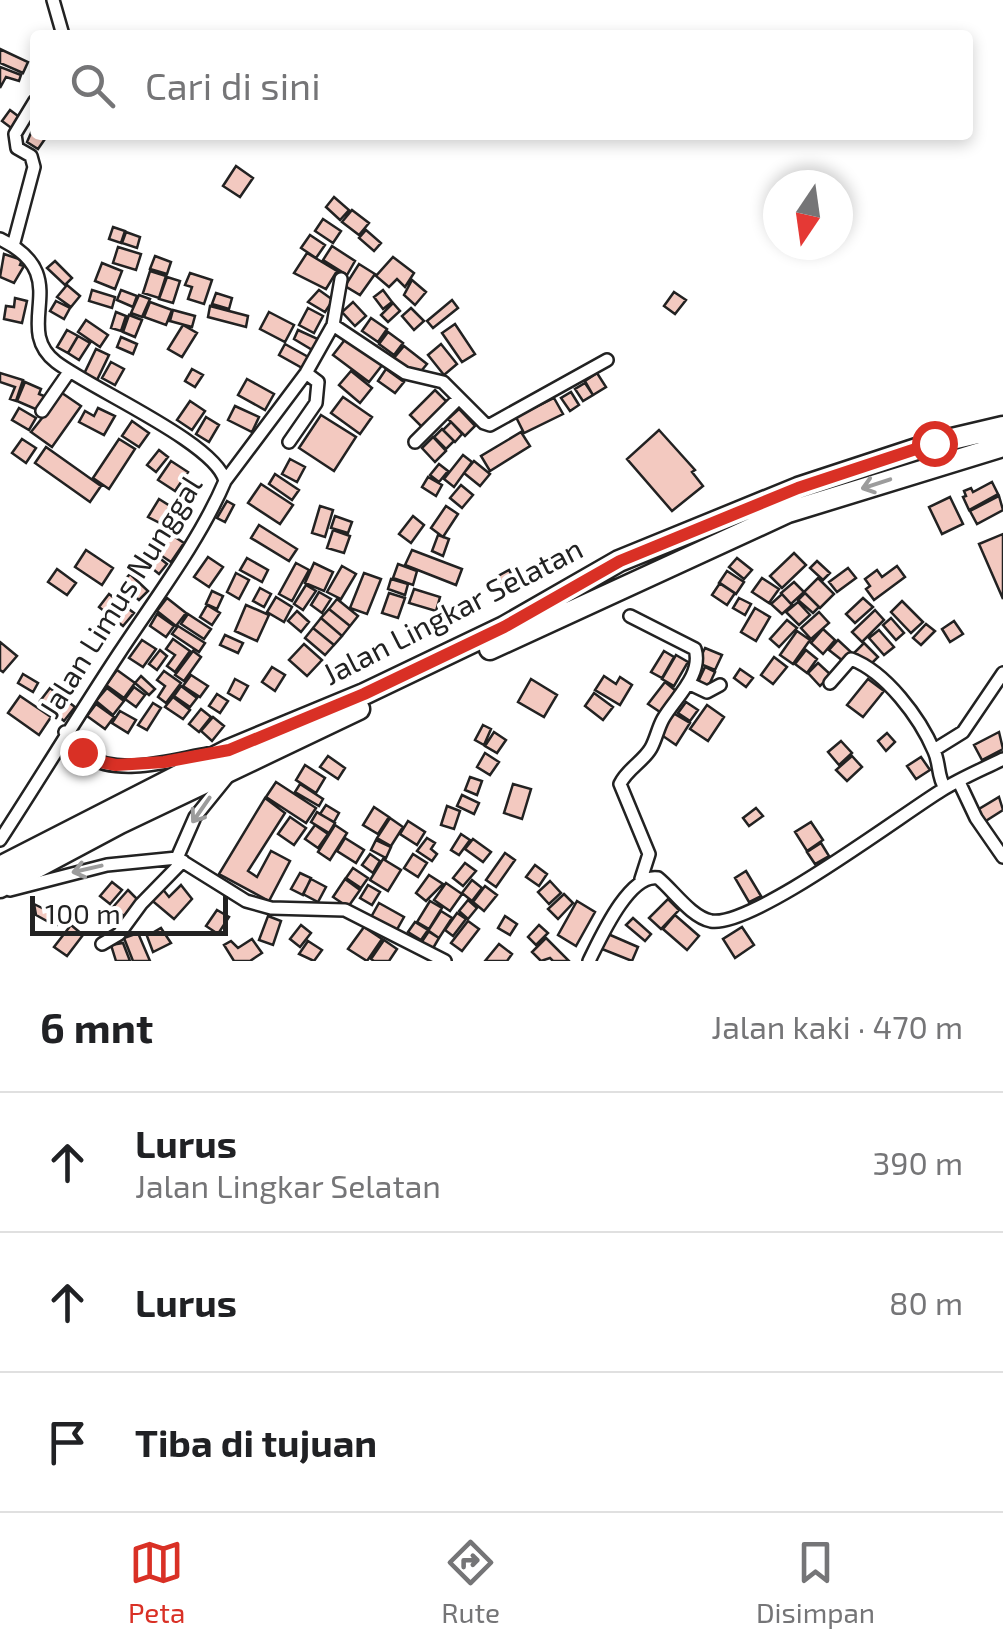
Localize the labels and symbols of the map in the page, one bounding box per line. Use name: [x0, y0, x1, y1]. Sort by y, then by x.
north arrow: [763, 170, 853, 260]
route start: [912, 421, 958, 467]
street label: Jalan Limus Nunggal: [30, 468, 208, 724]
one-way arrow: [861, 476, 892, 494]
street label: Jalan Lingkar Selatan: [316, 529, 588, 691]
route end: [60, 730, 106, 776]
one-way arrow: [191, 796, 212, 824]
one-way arrow: [72, 861, 104, 879]
scale bar: [30, 891, 228, 936]

